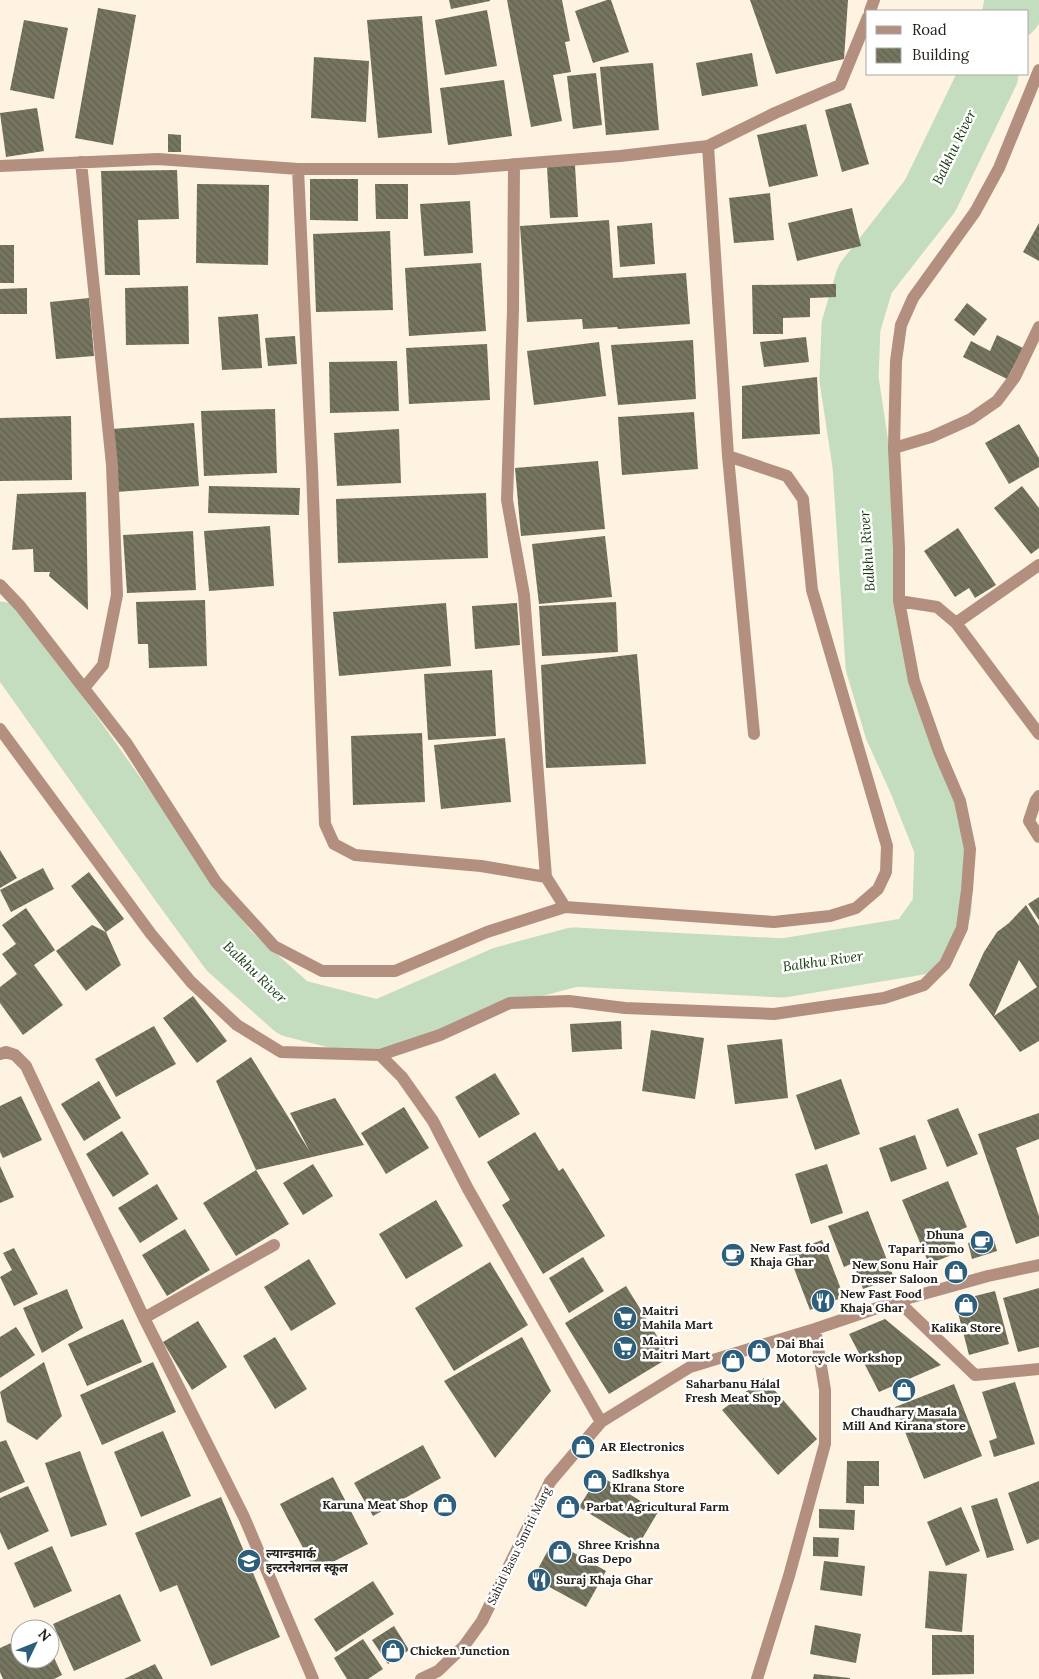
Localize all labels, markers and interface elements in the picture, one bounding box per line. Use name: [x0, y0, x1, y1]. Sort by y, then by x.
legend: [866, 10, 1029, 75]
text: Road: [912, 20, 947, 39]
text: Building: [912, 45, 970, 64]
water label: Balkhu River: [928, 106, 980, 187]
water label: Balkhu River: [855, 509, 879, 592]
water label: Balkhu River: [220, 937, 291, 1007]
water label: Balkhu River: [782, 946, 865, 976]
place label: Dhuna Tapari momo: [888, 1227, 965, 1256]
cafe icon: Dhuna Tapari momo: [969, 1229, 995, 1255]
place label: New Fast food Khaja Ghar: [750, 1240, 830, 1269]
cafe icon: New Fast food Khaja Ghar: [720, 1242, 746, 1268]
place label: New Sonu Hair Dresser Saloon: [851, 1257, 938, 1286]
shop icon: New Sonu Hair Dresser Saloon: [943, 1259, 969, 1285]
place label: New Fast Food Khaja Ghar: [840, 1286, 922, 1315]
restaurant icon: New Fast Food Khaja Ghar: [810, 1288, 836, 1314]
shop icon: Kalika Store: [953, 1292, 979, 1318]
place label: Maitri Mahila Mart: [642, 1303, 714, 1332]
supermarket icon: Maitri Mahila Mart: [612, 1305, 638, 1331]
place label: Kalika Store: [931, 1320, 1001, 1335]
place label: Maitri Maitri Mart: [642, 1333, 711, 1362]
supermarket icon: Maitri Maitri Mart: [612, 1335, 638, 1361]
place label: Dai Bhai Motorcycle Workshop: [776, 1336, 902, 1365]
shop icon: Dai Bhai Motorcycle Workshop: [746, 1338, 772, 1364]
shop icon: Saharbanu Halal Fresh Meat Shop: [720, 1348, 746, 1374]
place label: Saharbanu Halal Fresh Meat Shop: [685, 1376, 781, 1405]
shop icon: Chaudhary Masala Mill And Kirana store: [891, 1377, 917, 1403]
place label: Chaudhary Masala Mill And Kirana store: [842, 1404, 966, 1433]
shop icon: AR Electronics: [570, 1434, 596, 1460]
place label: AR Electronics: [600, 1439, 685, 1454]
place label: Sadlkshya Klrana Store: [612, 1466, 685, 1495]
shop icon: Sadlkshya Klrana Store: [582, 1468, 608, 1494]
street label: Sahid Basu Smriti Marg: [483, 1484, 554, 1607]
shop icon: Karuna Meat Shop: [432, 1492, 458, 1518]
shop icon: Parbat Agricultural Farm: [555, 1494, 581, 1520]
place label: Karuna Meat Shop: [322, 1497, 428, 1512]
place label: Parbat Agricultural Farm: [586, 1499, 729, 1514]
place label: Shree Krishna Gas Depo: [578, 1537, 660, 1566]
shop icon: Shree Krishna Gas Depo: [547, 1539, 573, 1565]
place label: ल्यान्डमार्क इन्टरनेशनल स्कूल: [266, 1546, 349, 1576]
school or university icon: ल्यान्डमार्क इन्टरनेशनल स्कूल: [236, 1548, 262, 1574]
restaurant icon: Suraj Khaja Ghar: [526, 1567, 552, 1593]
place label: Suraj Khaja Ghar: [556, 1572, 653, 1587]
north arrow: [10, 1619, 60, 1669]
text: N: [34, 1625, 55, 1645]
shop icon: Chicken Junction: [380, 1638, 406, 1664]
place label: Chicken Junction: [410, 1643, 510, 1658]

